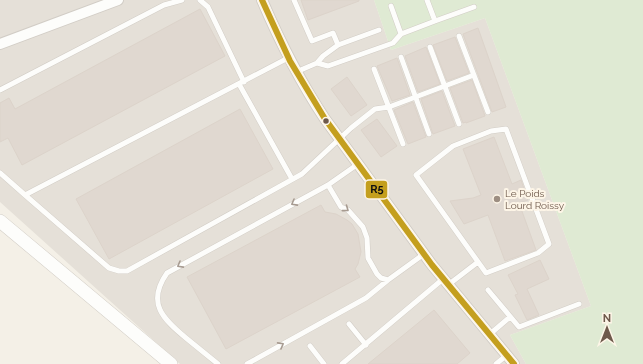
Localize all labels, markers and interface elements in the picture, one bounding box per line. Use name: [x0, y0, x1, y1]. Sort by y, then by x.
unlabelled marker: [321, 116, 331, 126]
line badge: R5: [365, 180, 388, 199]
text: R5: [370, 183, 384, 196]
place label: Le Poids Lourd Roissy: [505, 188, 565, 211]
marker: Le Poids Lourd Roissy: [492, 194, 502, 204]
one-way arrow: [291, 198, 298, 205]
one-way arrow: [341, 205, 348, 212]
one-way arrow: [177, 261, 184, 268]
north arrow: [587, 308, 627, 348]
text: N: [603, 312, 611, 325]
one-way arrow: [277, 342, 284, 350]

